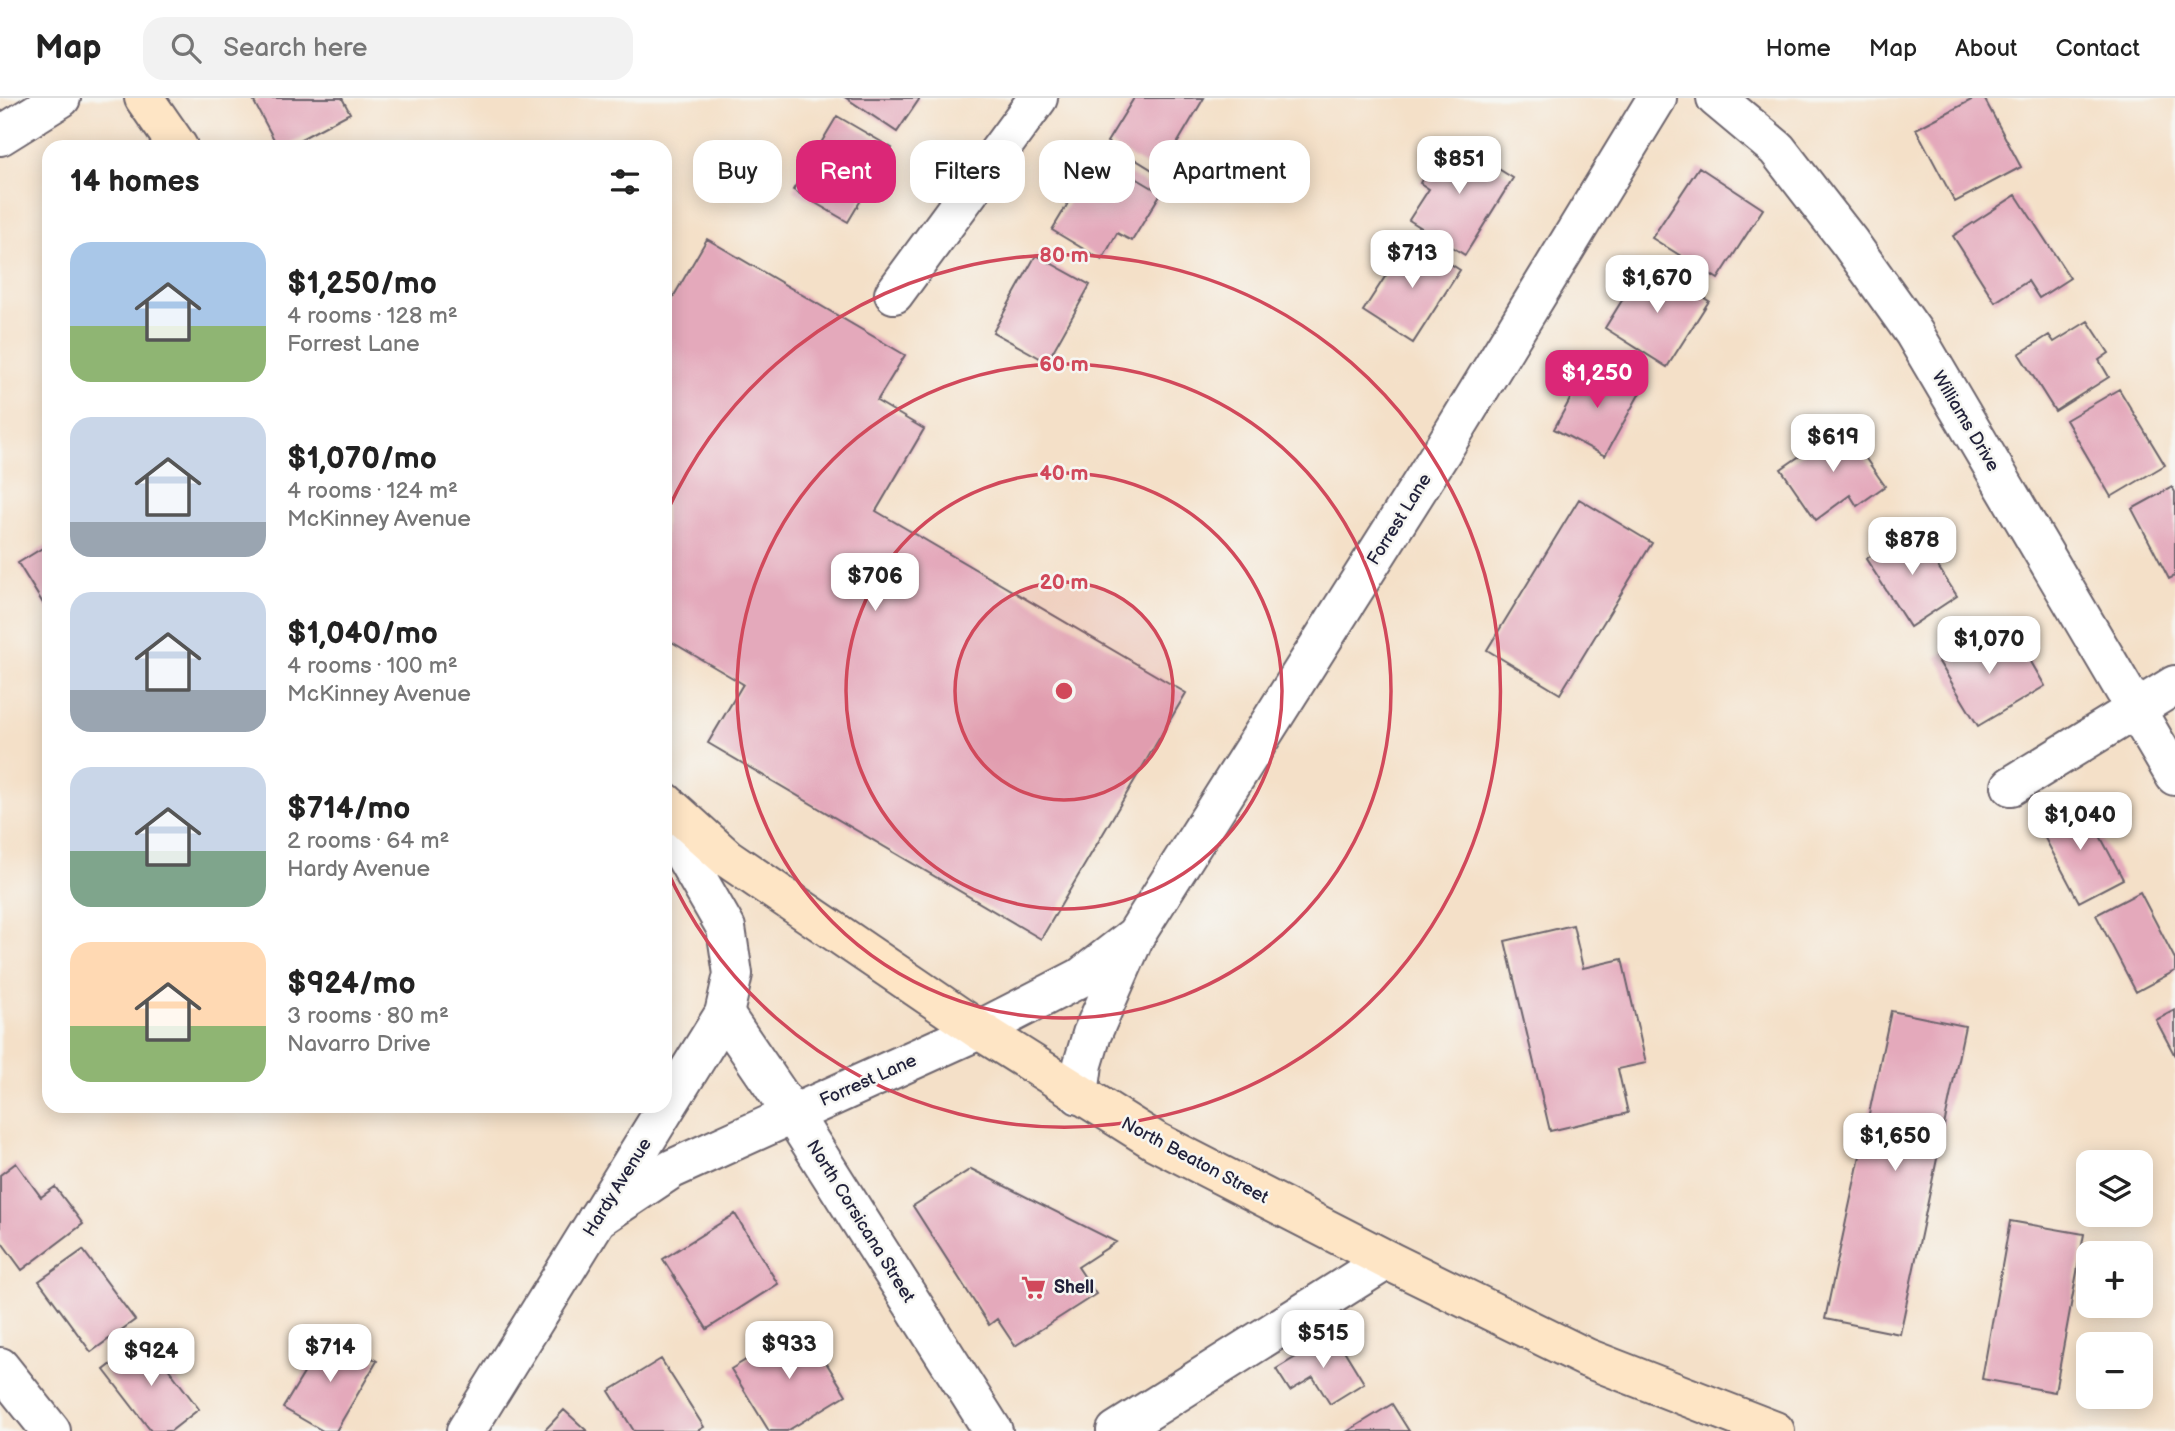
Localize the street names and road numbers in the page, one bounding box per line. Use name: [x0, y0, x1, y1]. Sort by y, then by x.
street label: Williams Drive: [1927, 367, 2004, 475]
street label: Forrest Lane: [1363, 469, 1436, 569]
street label: Forrest Lane: [816, 1050, 920, 1111]
street label: North Beaton Street: [1118, 1113, 1272, 1208]
street label: Hardy Avenue: [579, 1134, 656, 1240]
street label: North Corsicana Street: [802, 1136, 919, 1307]

